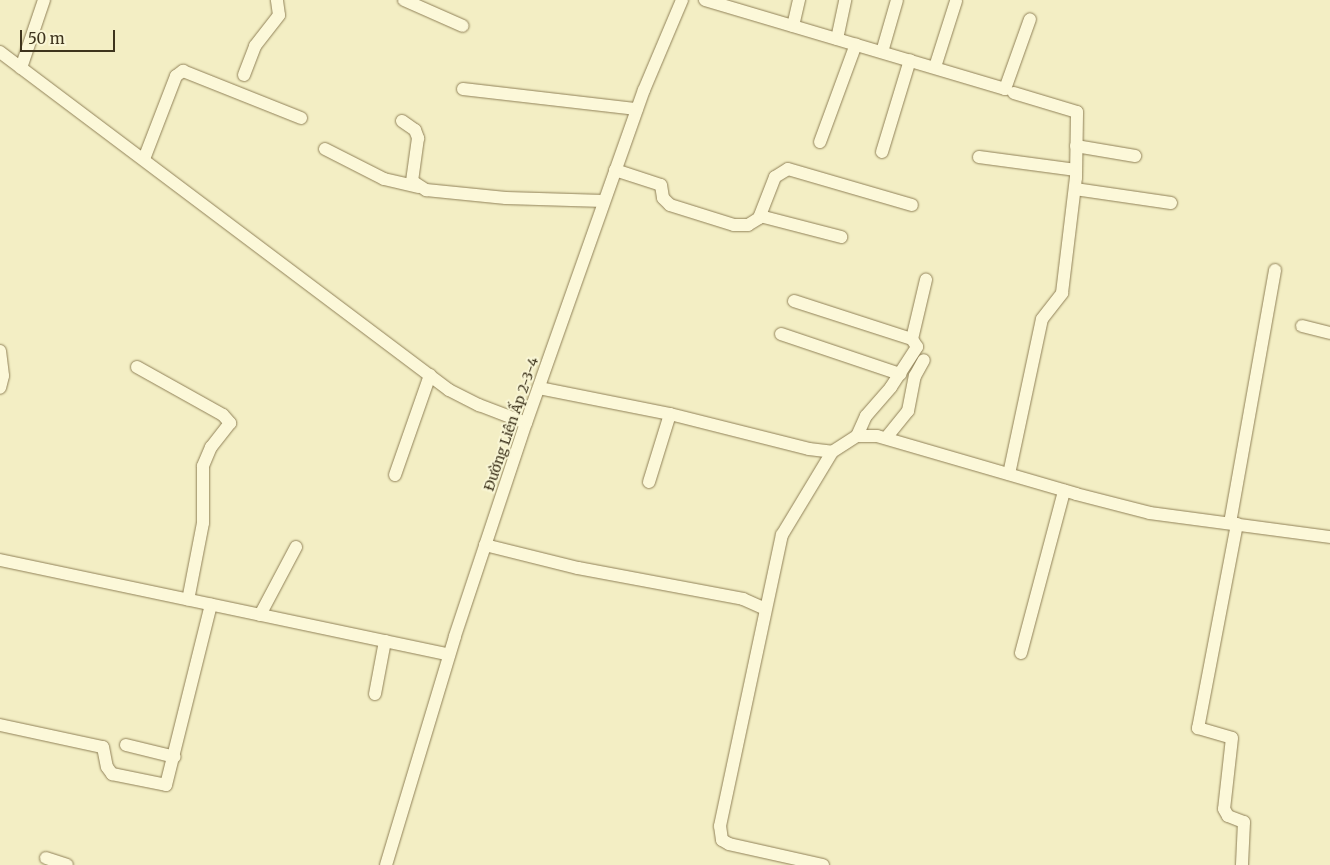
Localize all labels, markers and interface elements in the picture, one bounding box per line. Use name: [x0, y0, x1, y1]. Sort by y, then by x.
scale bar: [22, 20, 118, 52]
text: 50 m: [28, 29, 65, 48]
street label: Đường Liên Ấp 2-3-4: [480, 355, 542, 493]

